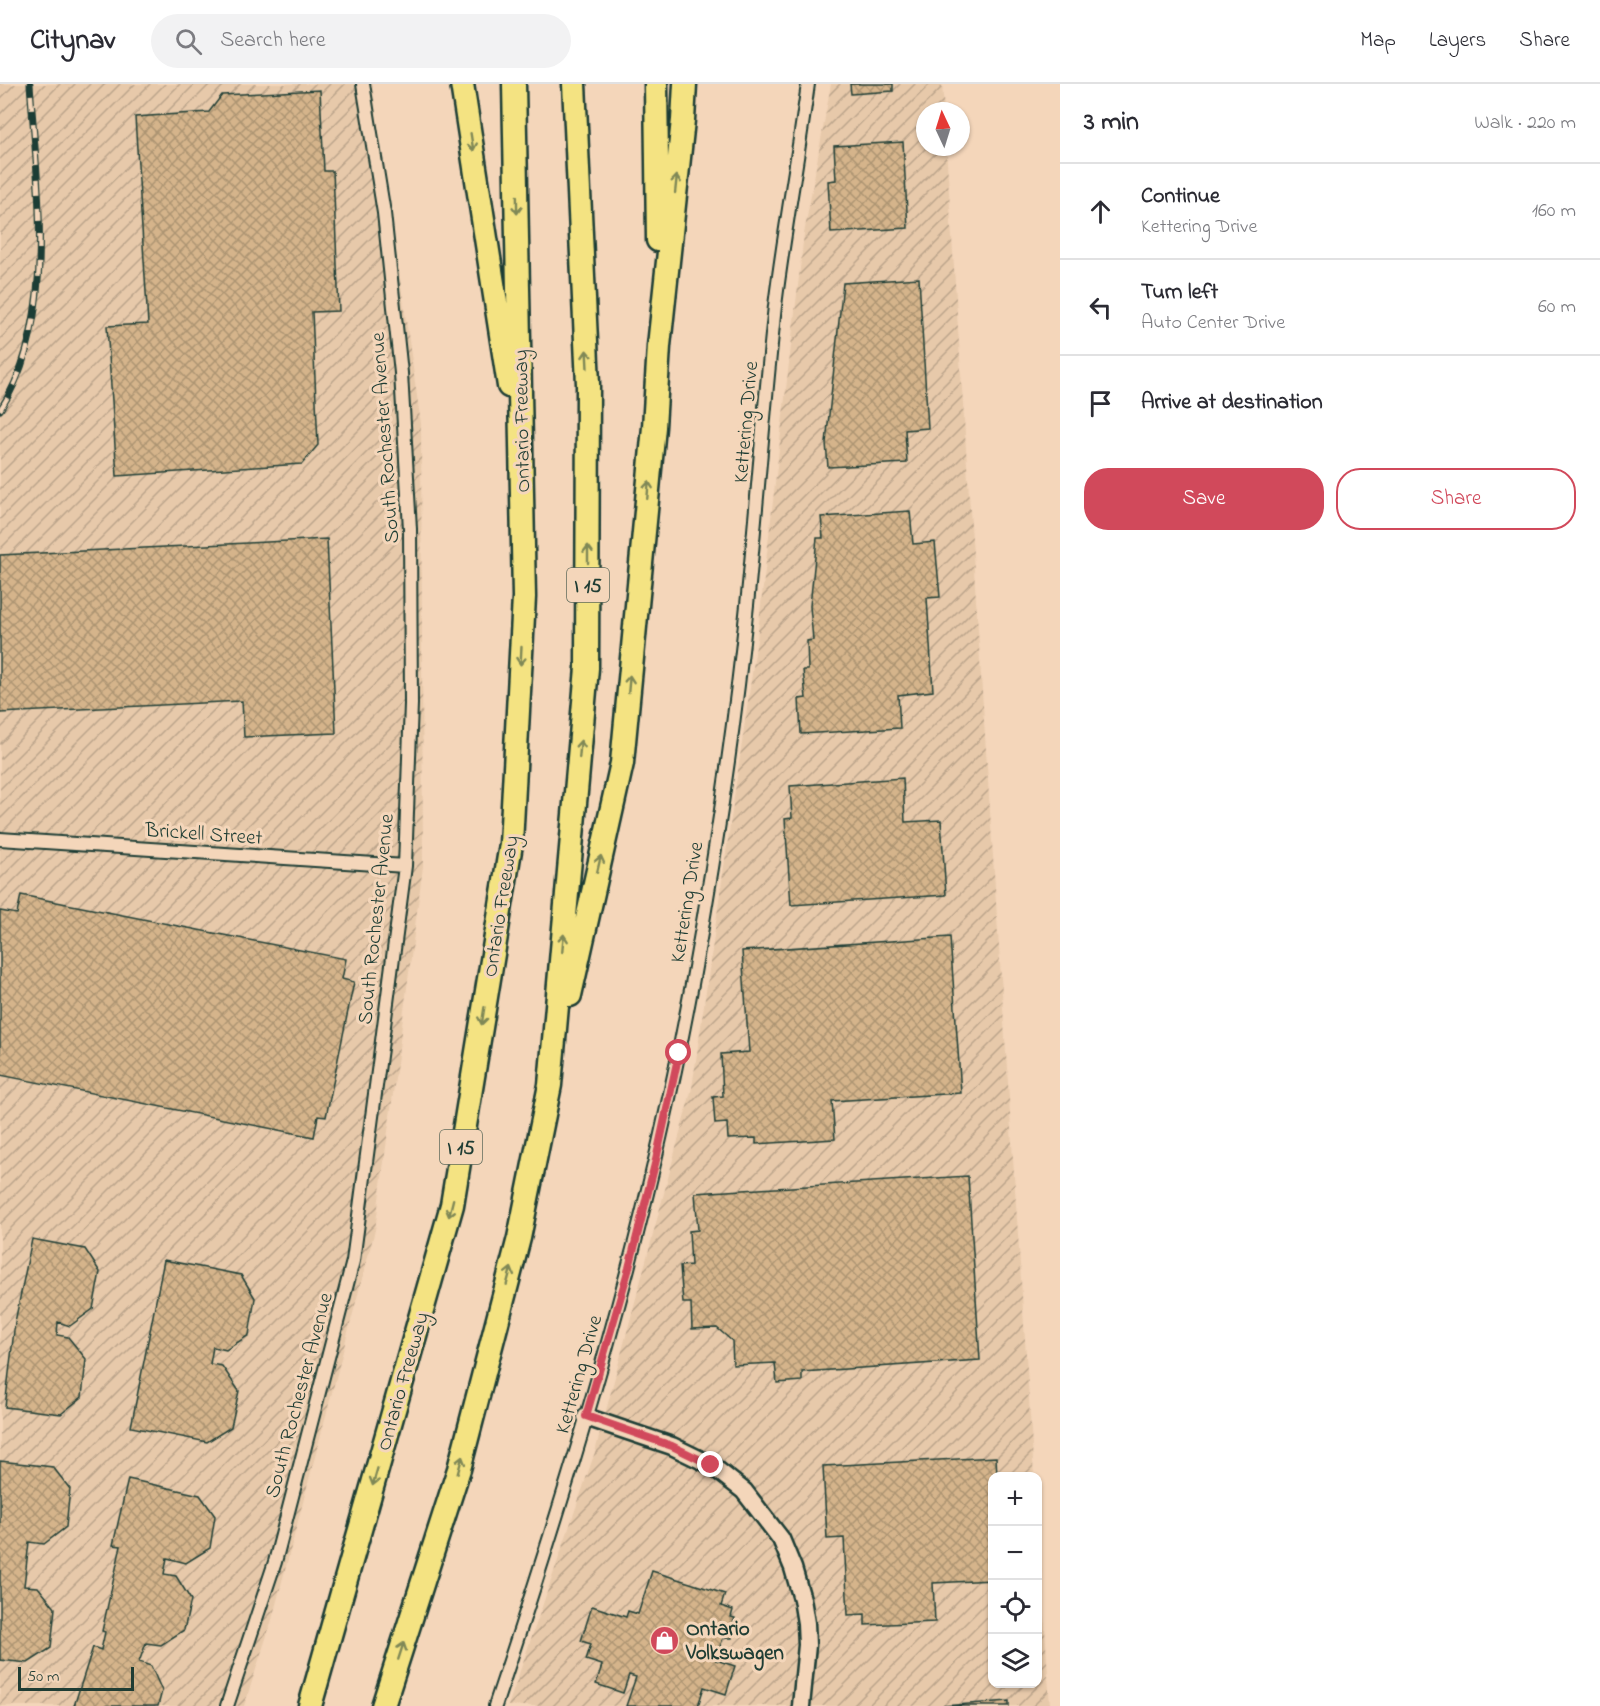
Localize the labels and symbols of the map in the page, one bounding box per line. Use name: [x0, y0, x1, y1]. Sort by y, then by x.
north arrow: [916, 102, 970, 156]
one-way arrow: [466, 131, 477, 151]
one-way arrow: [671, 174, 682, 194]
one-way arrow: [511, 195, 523, 215]
street label: South Rochester Avenue: [364, 331, 408, 544]
street label: Ontario Freeway: [507, 349, 541, 493]
one-way arrow: [581, 349, 592, 369]
street label: Kettering Drive: [727, 359, 769, 485]
one-way arrow: [643, 480, 654, 500]
one-way arrow: [582, 544, 594, 564]
road number: I 15: [567, 568, 609, 602]
one-way arrow: [515, 645, 526, 665]
one-way arrow: [624, 674, 635, 694]
one-way arrow: [575, 739, 586, 759]
street label: South Rochester Avenue: [351, 812, 403, 1026]
street label: Brickell Street: [143, 816, 264, 854]
street label: Ontario Freeway: [476, 833, 530, 980]
street label: Kettering Drive: [664, 839, 714, 965]
one-way arrow: [594, 854, 606, 873]
one-way arrow: [558, 933, 569, 953]
one-way arrow: [477, 1006, 488, 1025]
route start: [665, 1039, 691, 1065]
road number: I 15: [440, 1130, 482, 1164]
one-way arrow: [444, 1199, 456, 1218]
one-way arrow: [504, 1267, 515, 1286]
street label: South Rochester Avenue: [258, 1289, 342, 1502]
street label: Ontario Freeway: [370, 1309, 440, 1455]
street label: Kettering Drive: [549, 1311, 613, 1438]
route end: [697, 1451, 723, 1477]
one-way arrow: [455, 1455, 466, 1474]
one-way arrow: [369, 1467, 381, 1486]
place label: Ontario Volkswagen: [685, 1615, 784, 1671]
shop icon: Ontario Volkswagen: [649, 1624, 681, 1656]
one-way arrow: [396, 1641, 407, 1660]
scale bar: [18, 1664, 134, 1692]

